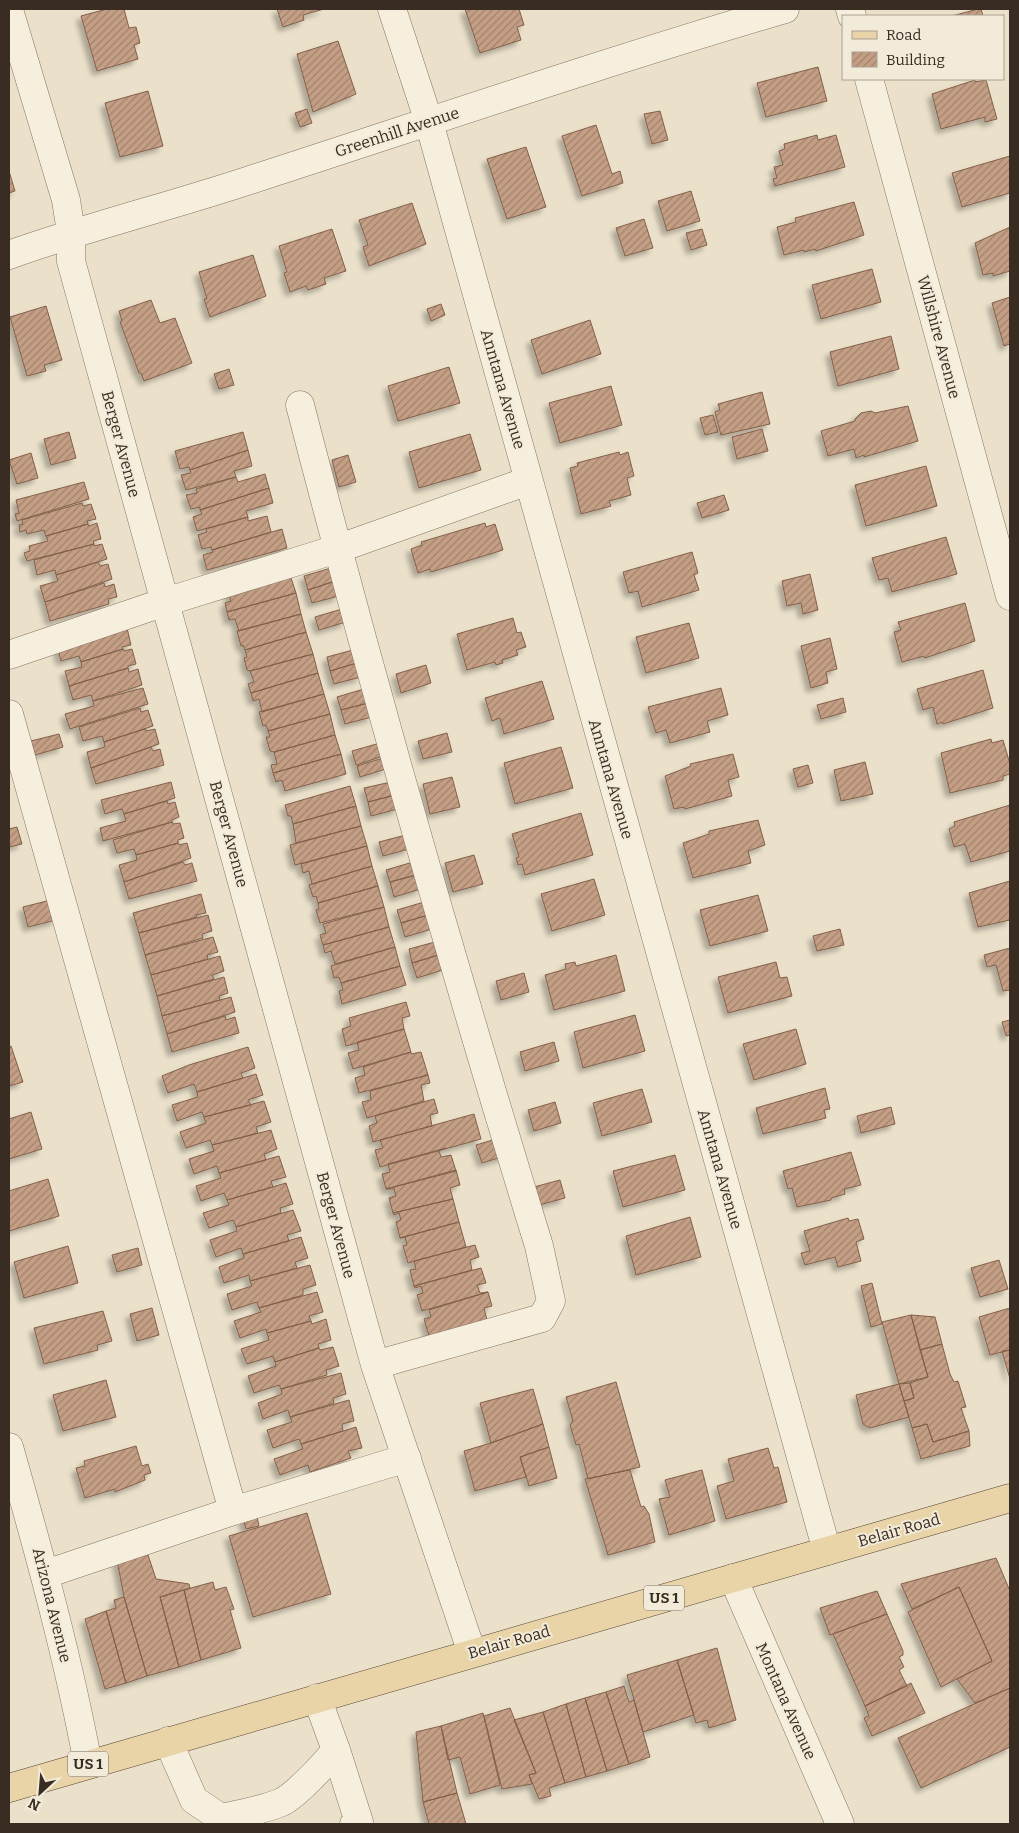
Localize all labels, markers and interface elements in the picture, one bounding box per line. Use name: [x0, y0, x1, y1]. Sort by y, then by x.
legend: [842, 15, 1004, 80]
text: Road: [886, 26, 921, 44]
text: Building: [886, 51, 945, 69]
street label: Greenhill Avenue: [332, 103, 462, 161]
street label: Willshire Avenue: [913, 273, 965, 401]
street label: Anntana Avenue: [477, 327, 529, 451]
street label: Berger Avenue: [98, 389, 144, 499]
street label: Anntana Avenue: [585, 717, 637, 841]
street label: Berger Avenue: [206, 779, 252, 889]
street label: Anntana Avenue: [694, 1107, 746, 1231]
street label: Berger Avenue: [313, 1170, 359, 1280]
street label: Belair Road: [856, 1509, 943, 1551]
street label: Arizona Avenue: [29, 1546, 75, 1664]
road number: US 1: [644, 1586, 684, 1610]
street label: Belair Road: [466, 1621, 553, 1663]
street label: Montana Avenue: [752, 1640, 820, 1762]
road number: US 1: [68, 1752, 108, 1776]
north arrow: [15, 1768, 65, 1818]
text: N: [26, 1794, 43, 1814]

